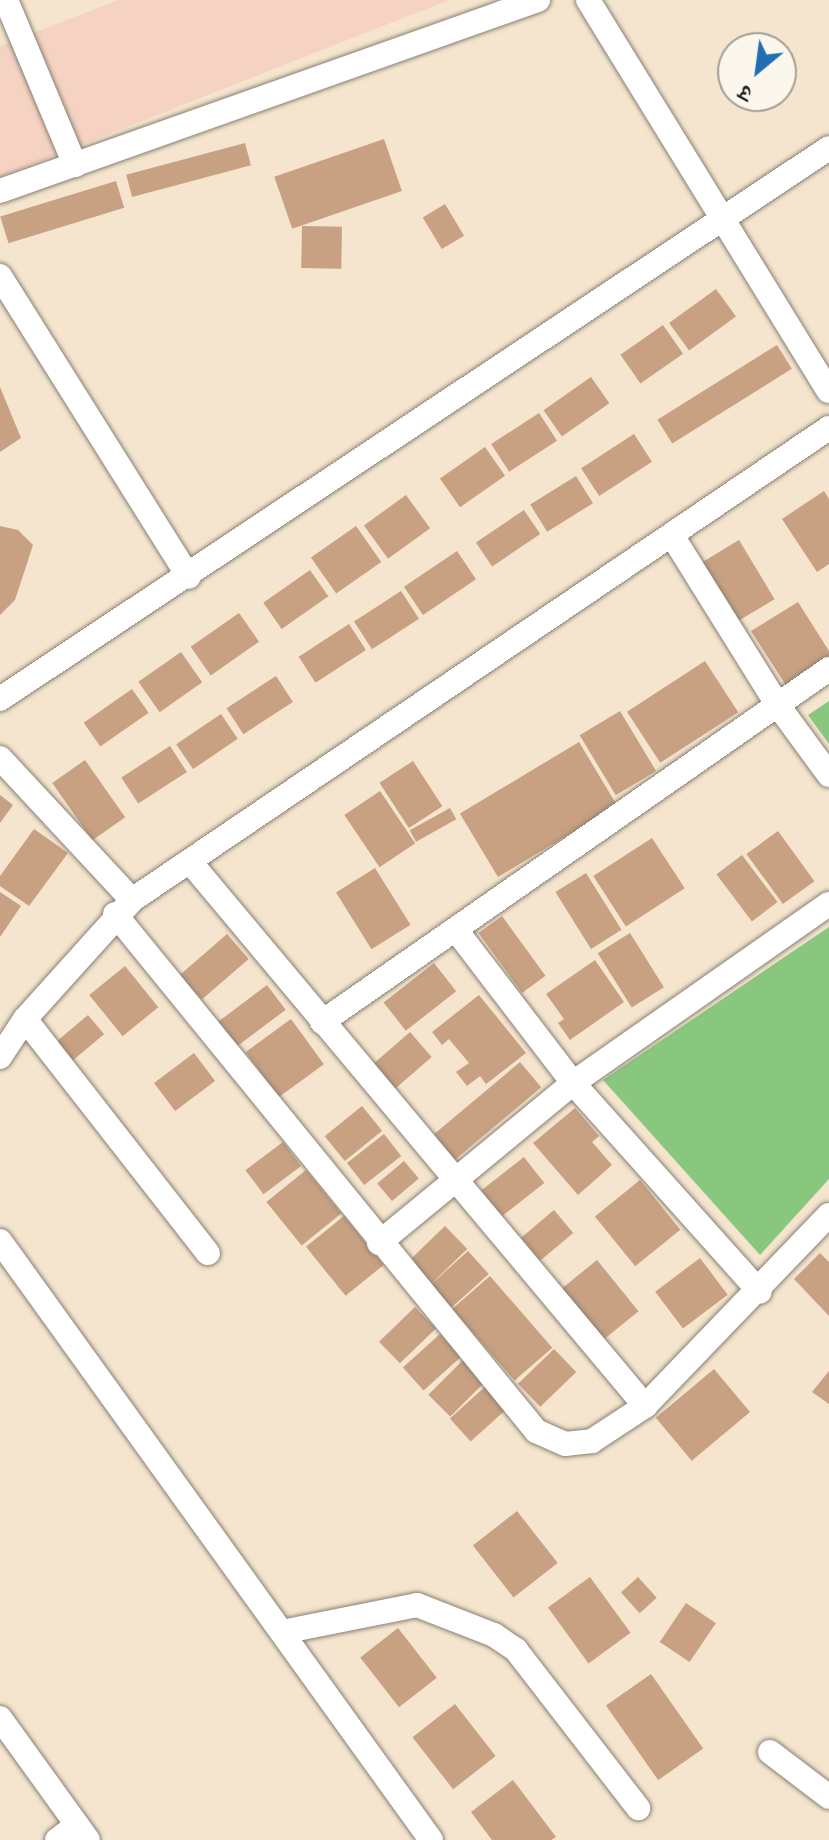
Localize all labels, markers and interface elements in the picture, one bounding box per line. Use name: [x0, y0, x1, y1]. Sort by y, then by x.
north arrow: [717, 32, 797, 112]
text: उ: [734, 75, 759, 108]

